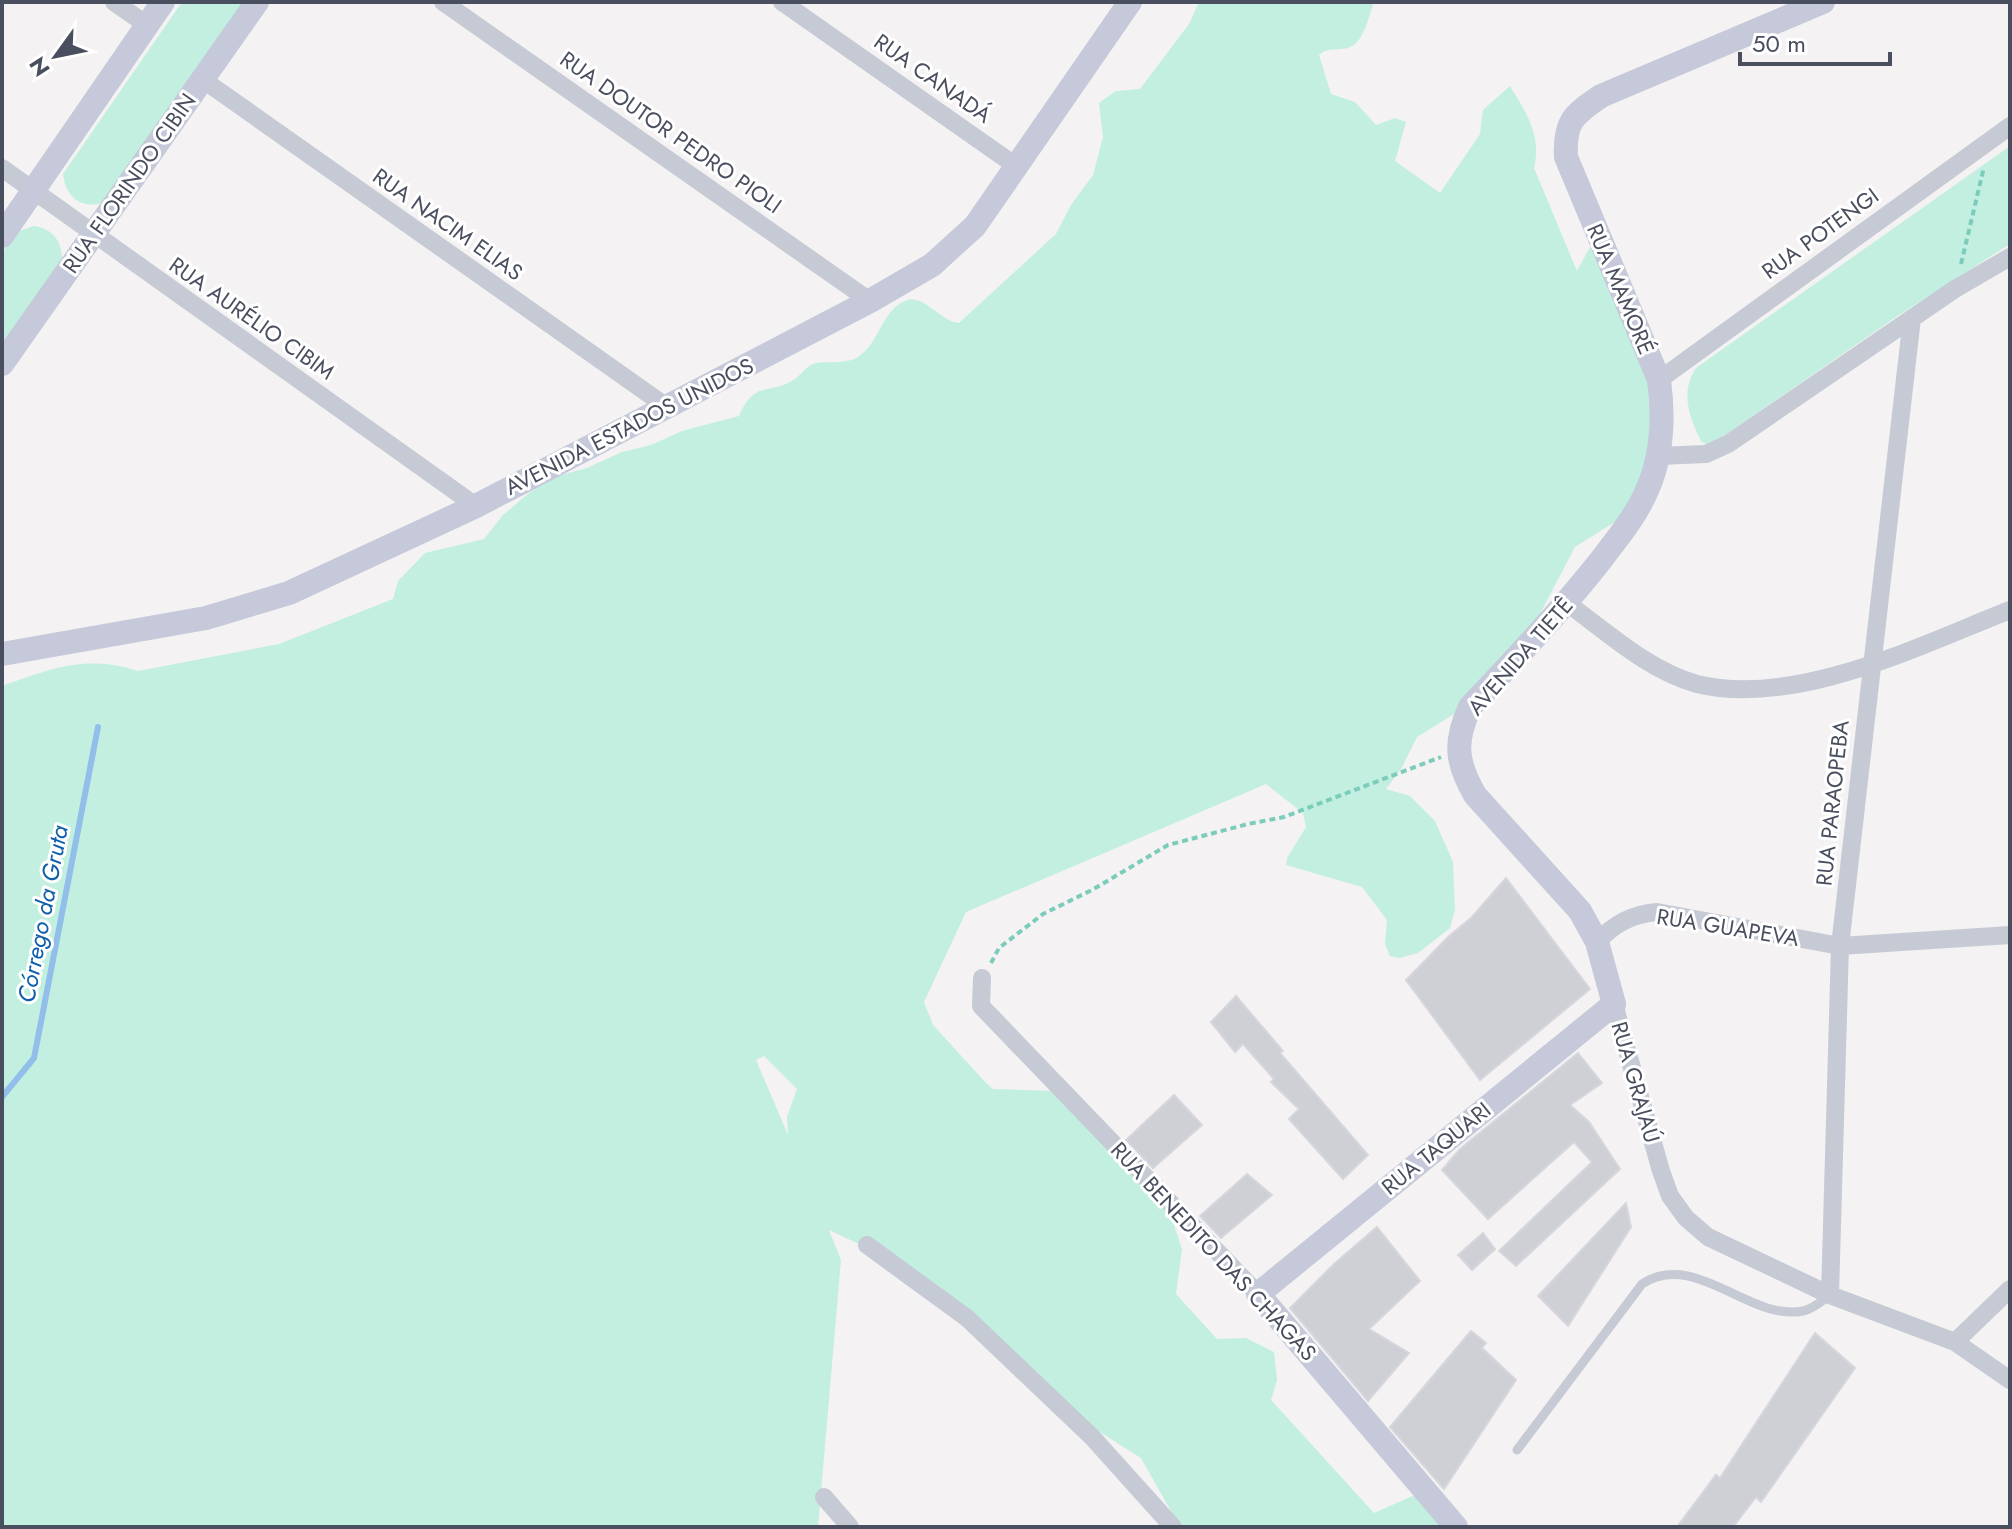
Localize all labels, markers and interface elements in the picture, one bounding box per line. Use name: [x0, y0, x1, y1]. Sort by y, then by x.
north arrow: [16, 16, 96, 96]
scale bar: [1740, 16, 1890, 66]
street label: RUA CANADÁ: [868, 26, 999, 131]
text: 50 m: [1752, 26, 1806, 61]
street label: RUA DOUTOR PEDRO PIOLI: [554, 43, 788, 221]
text: N: [21, 51, 57, 83]
street label: RUA FLORINDO CIBIN: [55, 86, 203, 280]
street label: RUA NACIM ELIAS: [366, 160, 530, 288]
street label: RUA POTENGI: [1755, 180, 1885, 286]
street label: RUA MAMORÉ: [1579, 219, 1663, 359]
street label: RUA AURÉLIO CIBIM: [163, 249, 341, 387]
street label: AVENIDA ESTADOS UNIDOS: [499, 349, 759, 503]
street label: AVENIDA TIETÊ: [1460, 590, 1580, 722]
street label: RUA PARAOPEBA: [1807, 718, 1857, 887]
water label: Córrego da Gruta: [8, 822, 77, 1006]
street label: RUA GUAPEVA: [1655, 900, 1802, 954]
street label: RUA GRAJAÚ: [1603, 1018, 1669, 1146]
street label: RUA TAQUARI: [1374, 1094, 1498, 1202]
street label: RUA BENEDITO DAS CHAGAS: [1104, 1134, 1324, 1368]

